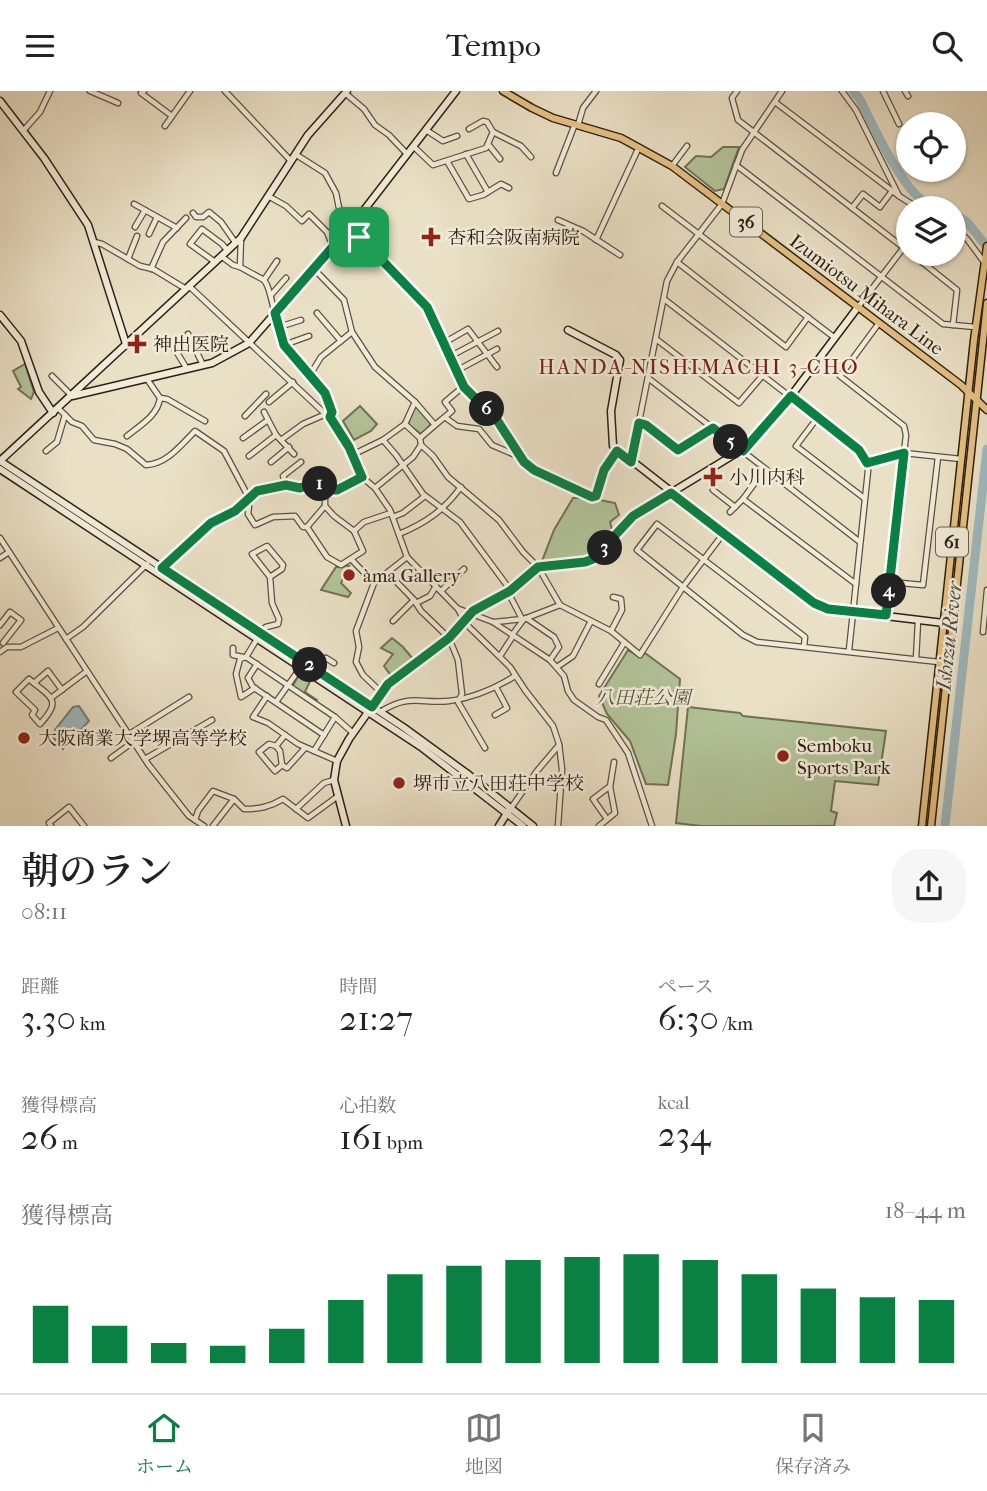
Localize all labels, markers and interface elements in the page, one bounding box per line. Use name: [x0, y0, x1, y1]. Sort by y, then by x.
icon: menu: [21, 27, 59, 65]
text: Tempo: [446, 27, 541, 64]
icon: search: [928, 27, 966, 65]
map controls: [896, 112, 966, 266]
button: locate: [896, 112, 966, 182]
button: layers: [896, 196, 966, 266]
pin: [329, 207, 389, 267]
road number: 36: [730, 207, 762, 237]
icon: arrive: [340, 218, 378, 256]
marker: 杏和会阪南病院: [421, 227, 441, 247]
place label: 杏和会阪南病院: [447, 227, 580, 249]
street label: Izumiotsu Mihara Line: [785, 230, 948, 360]
marker: 神出医院: [127, 334, 147, 354]
place label: 神出医院: [153, 334, 229, 356]
district label: HANDA-NISHIMACHI 3-CHO: [538, 355, 860, 379]
pin: 6: [470, 391, 504, 427]
text: 6: [481, 397, 492, 419]
pin: 5: [714, 425, 748, 459]
text: 5: [726, 430, 735, 452]
pin: 1: [302, 467, 338, 501]
marker: 小川内科: [703, 467, 723, 487]
place label: 小川内科: [729, 467, 805, 489]
text: 1: [316, 472, 323, 494]
road number: 61: [936, 527, 968, 557]
pin: 3: [588, 531, 622, 566]
text: 3: [601, 536, 608, 558]
place label: àma Gallery: [363, 565, 462, 587]
marker: àma Gallery: [341, 567, 357, 583]
pin: 4: [872, 573, 906, 609]
text: 4: [883, 579, 894, 601]
water label: Ishizu River: [931, 579, 967, 692]
pin: 2: [292, 647, 328, 683]
text: 2: [305, 653, 314, 675]
park label: 八田荘公園: [595, 687, 693, 709]
place label: 大阪商業大学堺高等学校: [38, 728, 247, 750]
marker: 大阪商業大学堺高等学校: [16, 730, 32, 746]
place label: Semboku Sports Park: [797, 735, 891, 779]
marker: Semboku Sports Park: [775, 748, 791, 764]
place label: 堺市立八田荘中学校: [413, 773, 584, 795]
marker: 堺市立八田荘中学校: [391, 775, 407, 791]
text: 朝のラン: [21, 849, 173, 894]
button: share: [892, 849, 966, 923]
text: 08:11: [21, 898, 67, 925]
text: 距離: [21, 976, 59, 998]
text: 時間: [339, 976, 377, 998]
text: ペース: [658, 976, 714, 998]
text: 3.30: [21, 998, 76, 1039]
text: 21:27: [339, 998, 413, 1039]
text: 6:30: [658, 998, 719, 1039]
text: km: [76, 1013, 105, 1035]
text: /km: [719, 1013, 753, 1035]
text: kcal: [658, 1092, 690, 1114]
text: 獲得標高: [21, 1095, 97, 1117]
text: 心拍数: [339, 1095, 396, 1117]
text: 234: [658, 1114, 711, 1155]
text: 26: [21, 1117, 58, 1158]
text: 161: [339, 1117, 383, 1158]
text: m: [58, 1132, 78, 1154]
text: bpm: [383, 1132, 423, 1154]
text: 18–44 m: [885, 1197, 966, 1224]
text: 獲得標高: [21, 1202, 113, 1229]
tab: ホーム: [136, 1409, 193, 1478]
tab: 地図: [465, 1409, 503, 1478]
tab: 保存済み: [775, 1409, 851, 1478]

